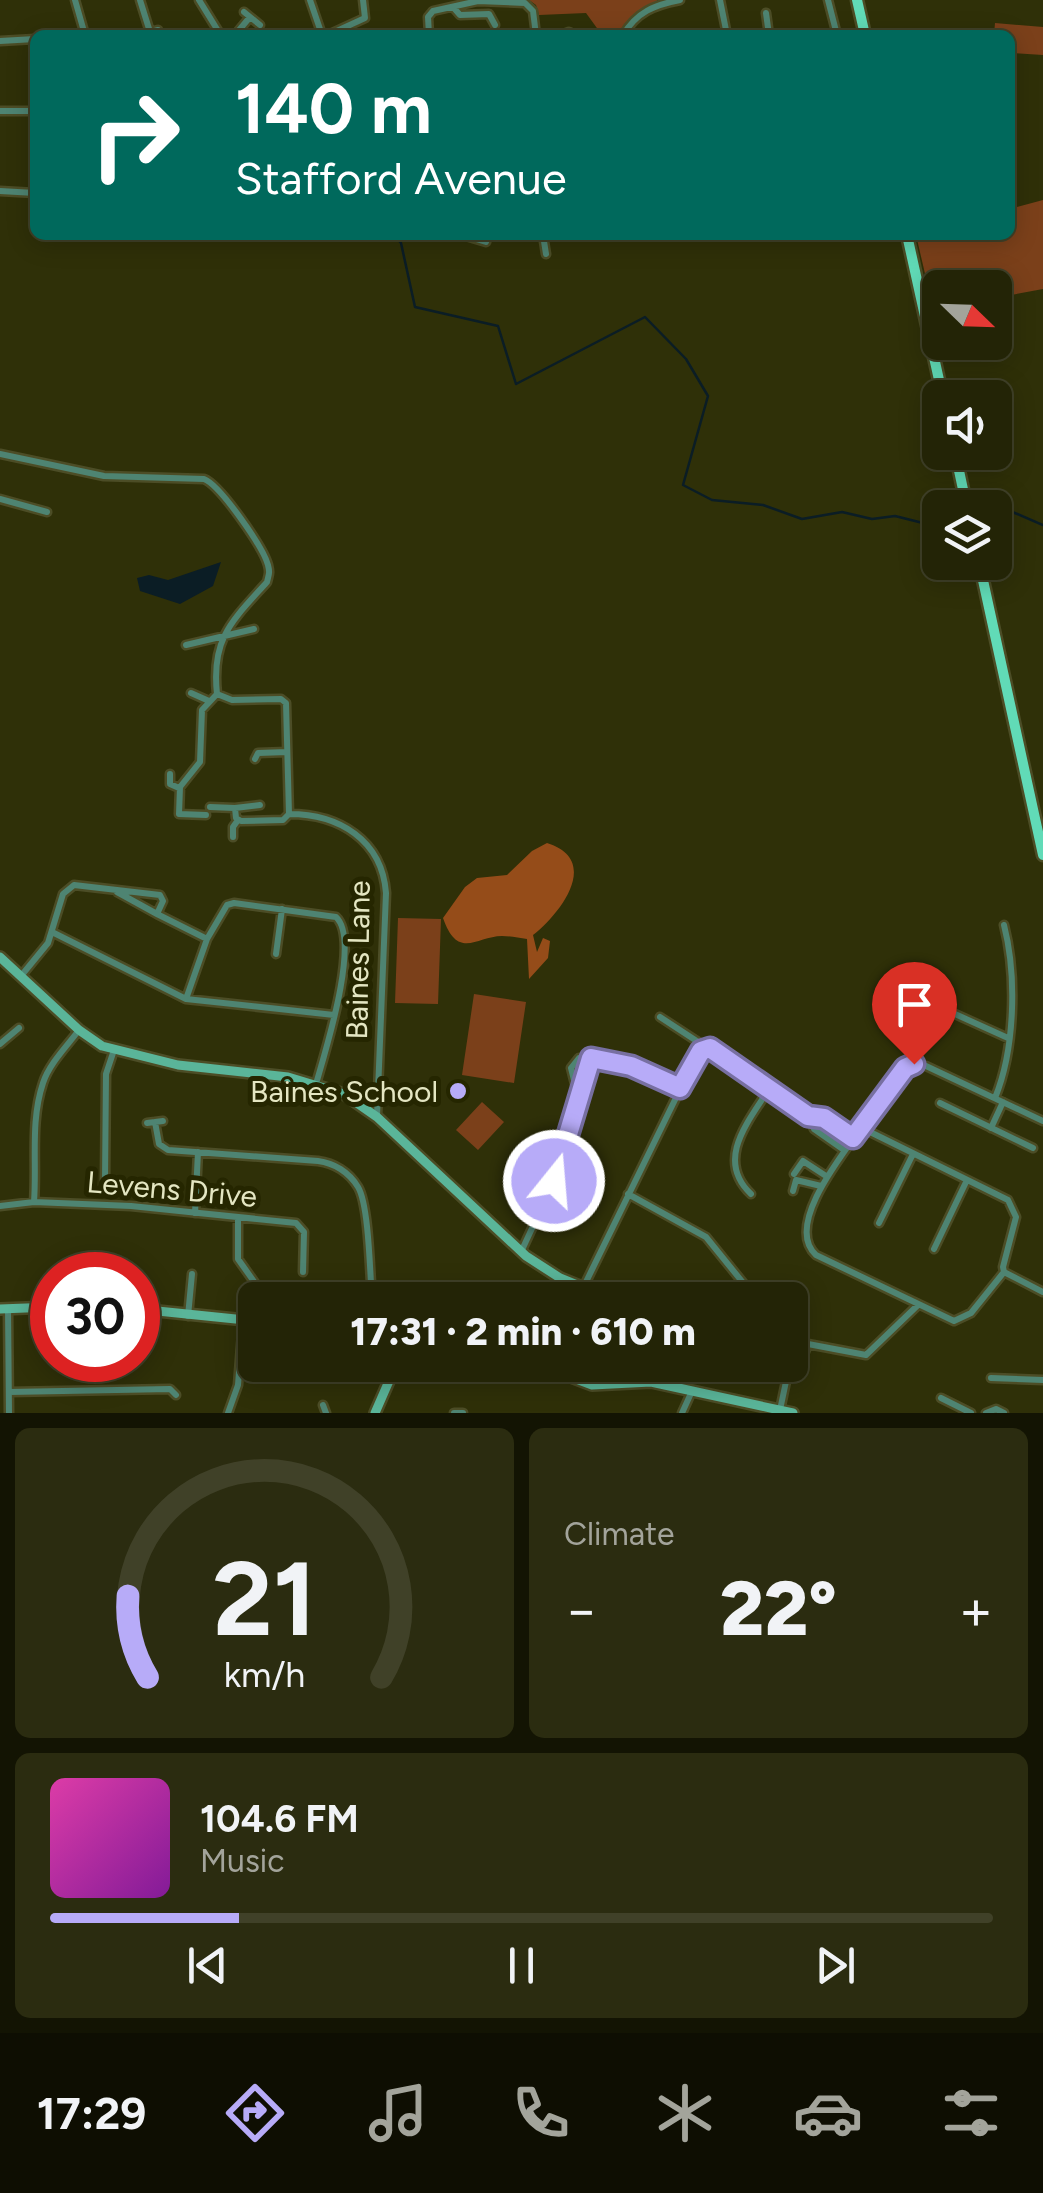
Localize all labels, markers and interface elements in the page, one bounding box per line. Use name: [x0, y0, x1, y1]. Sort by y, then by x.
text: 140 m: [235, 66, 432, 151]
icon: right: [70, 70, 200, 200]
text: Stafford Avenue: [235, 151, 567, 205]
north arrow: [922, 270, 1012, 360]
map controls: [922, 270, 1012, 580]
button: sound: [922, 380, 1012, 470]
button: layers: [922, 490, 1012, 580]
street label: Baines Lane: [338, 880, 378, 1040]
pin: [872, 962, 957, 1065]
icon: arrive: [887, 977, 942, 1032]
place label: Baines School: [250, 1073, 438, 1110]
marker: Baines School: [447, 1080, 469, 1102]
position arrow: [502, 1129, 606, 1233]
street label: Levens Drive: [85, 1163, 259, 1215]
speed limit sign: 30: [30, 1252, 160, 1382]
text: 17:31 · 2 min · 610 m: [350, 1309, 696, 1355]
text: Climate: [564, 1515, 675, 1553]
text: 21: [212, 1536, 317, 1661]
text: 22°: [720, 1564, 837, 1654]
text: −: [564, 1577, 598, 1643]
text: +: [959, 1577, 993, 1643]
text: km/h: [224, 1653, 305, 1696]
text: 104.6 FM: [200, 1796, 359, 1842]
text: Music: [200, 1842, 285, 1880]
icon: previous: [180, 1938, 235, 1993]
icon: pause: [494, 1938, 549, 1993]
icon: next: [808, 1938, 863, 1993]
icon: directions: [220, 2078, 290, 2148]
icon: music: [363, 2078, 433, 2148]
icon: phone: [506, 2078, 576, 2148]
icon: climate: [650, 2078, 720, 2148]
icon: car: [793, 2078, 863, 2148]
icon: filters: [936, 2078, 1006, 2148]
text: 17:29: [37, 2086, 146, 2140]

